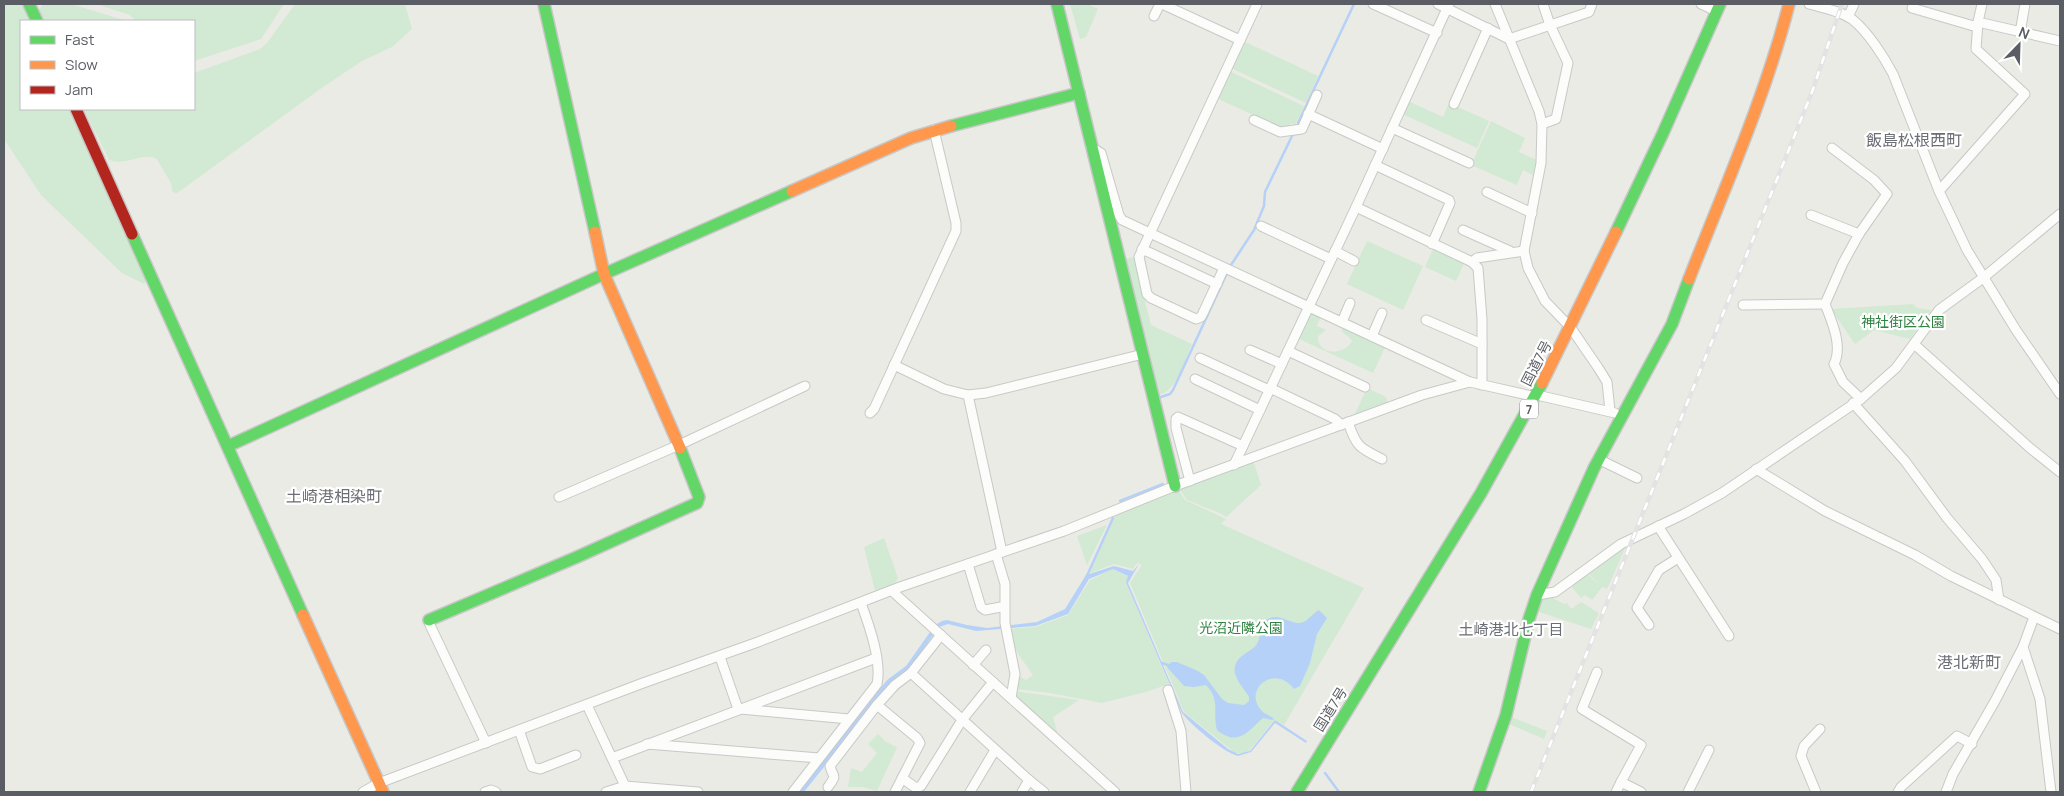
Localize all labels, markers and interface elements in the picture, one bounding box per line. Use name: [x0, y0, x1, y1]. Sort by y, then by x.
legend: [20, 20, 195, 110]
north arrow: [1994, 20, 2044, 70]
text: N: [2016, 22, 2033, 43]
text: Fast: [65, 29, 94, 50]
text: Slow: [65, 54, 98, 75]
text: Jam: [65, 79, 93, 100]
district label: 飯島松根西町: [1866, 129, 1962, 151]
park label: 神社街区公園: [1861, 312, 1945, 331]
street label: 国道7号: [1516, 337, 1556, 389]
road number: 7: [1520, 399, 1538, 418]
district label: 土崎港相染町: [286, 485, 382, 507]
park label: 光沼近隣公園: [1199, 618, 1283, 637]
district label: 土崎港北七丁目: [1458, 619, 1564, 640]
district label: 港北新町: [1937, 651, 2001, 673]
street label: 国道7号: [1309, 683, 1351, 735]

